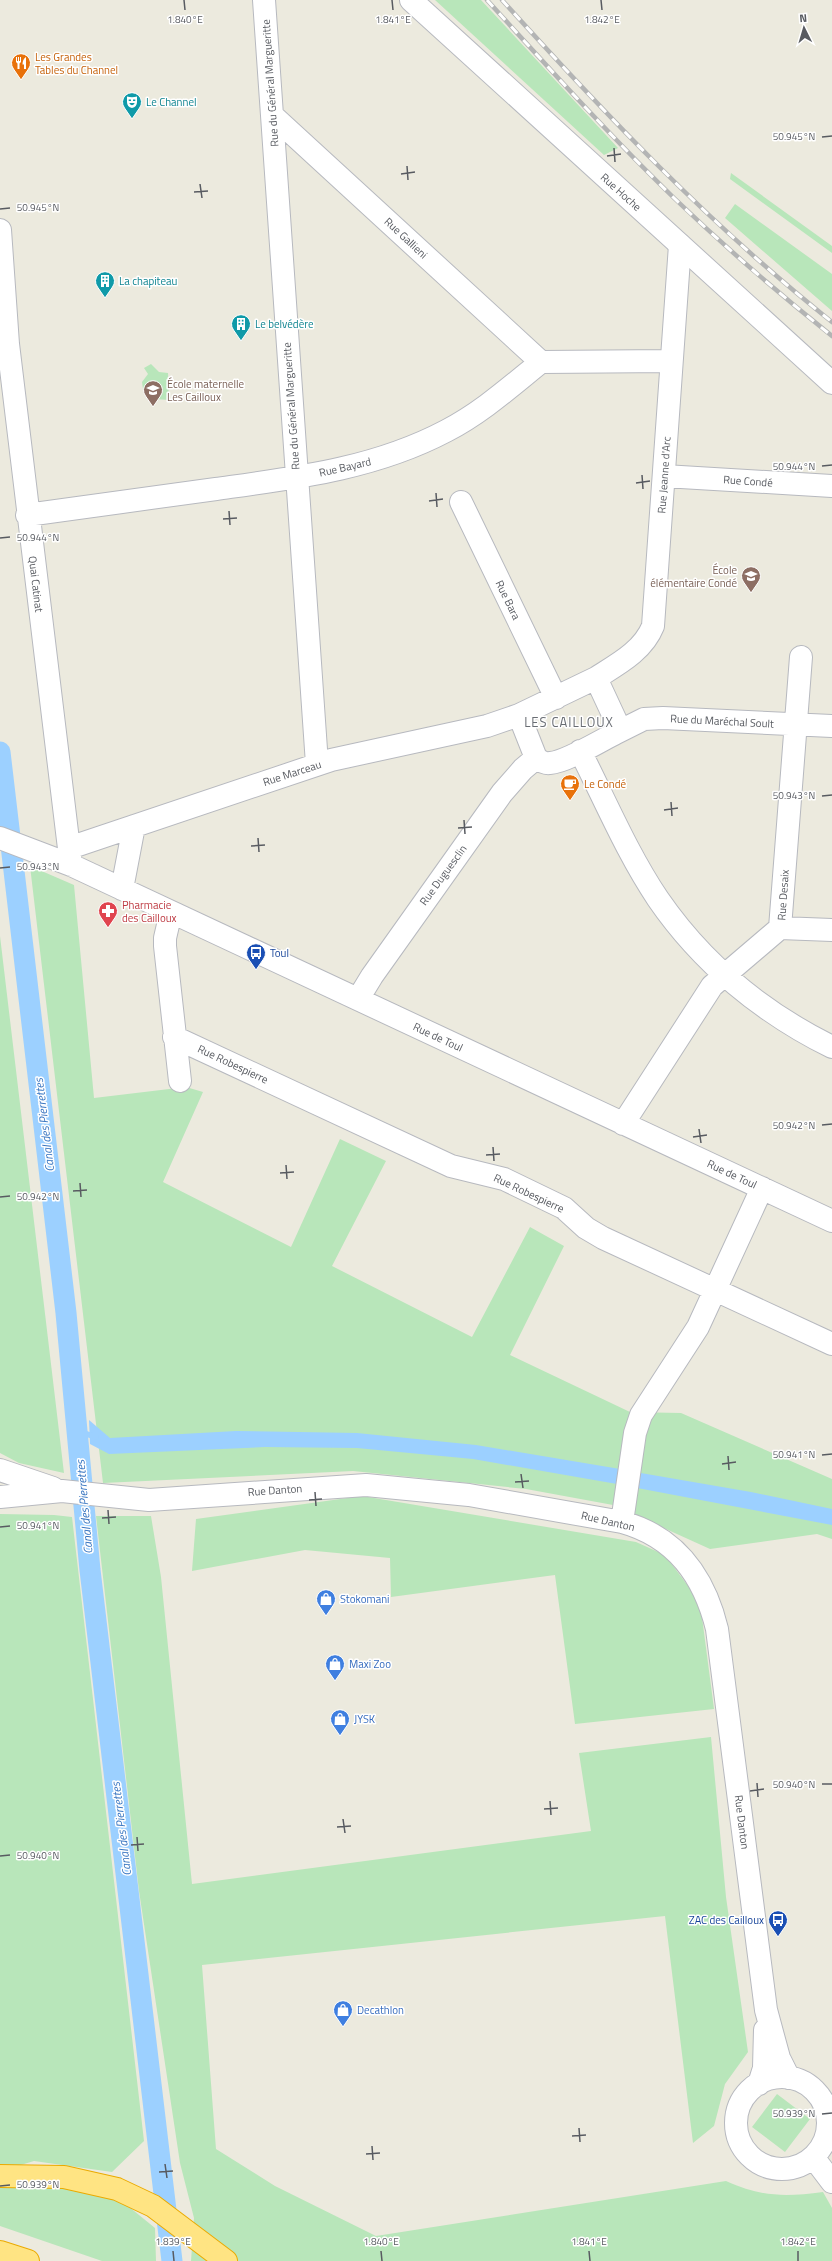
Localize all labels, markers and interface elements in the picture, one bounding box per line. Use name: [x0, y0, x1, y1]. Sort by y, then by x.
north arrow: [784, 8, 824, 48]
text: N: [799, 10, 808, 26]
text: 1.840°E: [167, 12, 203, 27]
text: 1.841°E: [375, 12, 411, 27]
text: 1.842°E: [584, 12, 620, 27]
street label: Rue du Général Margueritte: [258, 18, 282, 147]
place label: Les Grandes Tables du Channel: [35, 49, 118, 78]
restaurant icon: Les Grandes Tables du Channel: [10, 52, 32, 80]
theatre icon: Le Channel: [121, 91, 143, 119]
place label: Le Channel: [146, 94, 197, 110]
text: 50.945°N: [773, 129, 815, 144]
street label: Rue Hoche: [597, 169, 645, 215]
text: 50.945°N: [17, 200, 59, 215]
street label: Rue Gallieni: [381, 214, 431, 262]
building icon: La chapiteau: [94, 270, 116, 298]
place label: La chapiteau: [119, 273, 178, 289]
building icon: Le belvédère: [230, 313, 252, 341]
place label: Le belvédère: [255, 316, 314, 332]
street label: Rue du Général Margueritte: [279, 341, 303, 470]
place label: École maternelle Les Cailloux: [167, 376, 245, 405]
school or university icon: École maternelle Les Cailloux: [142, 379, 164, 407]
street label: Rue Jeanne d'Arc: [653, 436, 675, 514]
street label: Rue Bayard: [317, 453, 373, 481]
text: 50.944°N: [773, 459, 815, 474]
street label: Rue Condé: [723, 471, 774, 491]
text: 50.944°N: [17, 530, 59, 545]
street label: Quai Catinat: [25, 555, 47, 613]
place label: École élémentaire Condé: [650, 562, 737, 591]
school or university icon: École élémentaire Condé: [740, 565, 762, 593]
street label: Rue Bara: [492, 578, 525, 623]
street label: Rue du Maréchal Soult: [670, 710, 774, 732]
district label: LES CAILLOUX: [524, 712, 614, 732]
street label: Rue Marceau: [261, 756, 323, 790]
cafe icon: Le Condé: [559, 773, 581, 801]
place label: Le Condé: [584, 776, 627, 792]
text: 50.943°N: [773, 788, 815, 803]
street label: Rue Duguesclin: [416, 841, 470, 909]
text: 50.943°N: [17, 859, 59, 874]
street label: Rue Desaix: [773, 869, 793, 921]
place label: Pharmacie des Cailloux: [122, 897, 177, 926]
pharmacy icon: Pharmacie des Cailloux: [97, 900, 119, 928]
bus stop icon: Toul: [245, 942, 267, 970]
place label: Toul: [270, 945, 289, 961]
street label: Rue de Toul: [410, 1018, 466, 1056]
street label: Rue Robespierre: [195, 1041, 271, 1088]
water label: Canal des Pierrettes: [29, 1076, 59, 1173]
text: 50.942°N: [773, 1118, 815, 1133]
street label: Rue de Toul: [704, 1155, 760, 1193]
street label: Rue Robespierre: [491, 1170, 567, 1217]
text: 50.942°N: [17, 1189, 59, 1204]
text: 50.941°N: [773, 1447, 815, 1462]
water label: Canal des Pierrettes: [70, 1458, 98, 1555]
street label: Rue Danton: [247, 1480, 303, 1500]
street label: Rue Danton: [580, 1507, 636, 1535]
text: 50.941°N: [17, 1518, 59, 1533]
shop icon: Stokomani: [315, 1588, 337, 1616]
place label: Stokomani: [340, 1591, 390, 1607]
shop icon: Maxi Zoo: [324, 1653, 346, 1681]
place label: Maxi Zoo: [349, 1656, 391, 1672]
shop icon: JYSK: [329, 1708, 351, 1736]
place label: JYSK: [354, 1711, 376, 1727]
text: 50.940°N: [773, 1777, 815, 1792]
water label: Canal des Pierrettes: [106, 1780, 136, 1877]
street label: Rue Danton: [731, 1794, 753, 1850]
text: 50.940°N: [17, 1848, 59, 1863]
bus stop icon: ZAC des Cailloux: [767, 1909, 789, 1937]
place label: ZAC des Cailloux: [689, 1912, 764, 1928]
shop icon: Decathlon: [332, 1999, 354, 2027]
place label: Decathlon: [357, 2002, 404, 2018]
text: 50.939°N: [773, 2106, 815, 2121]
text: 50.939°N: [17, 2177, 59, 2192]
text: 1.839°E: [155, 2234, 191, 2249]
text: 1.840°E: [363, 2234, 399, 2249]
text: 1.841°E: [571, 2234, 607, 2249]
text: 1.842°E: [780, 2234, 816, 2249]

